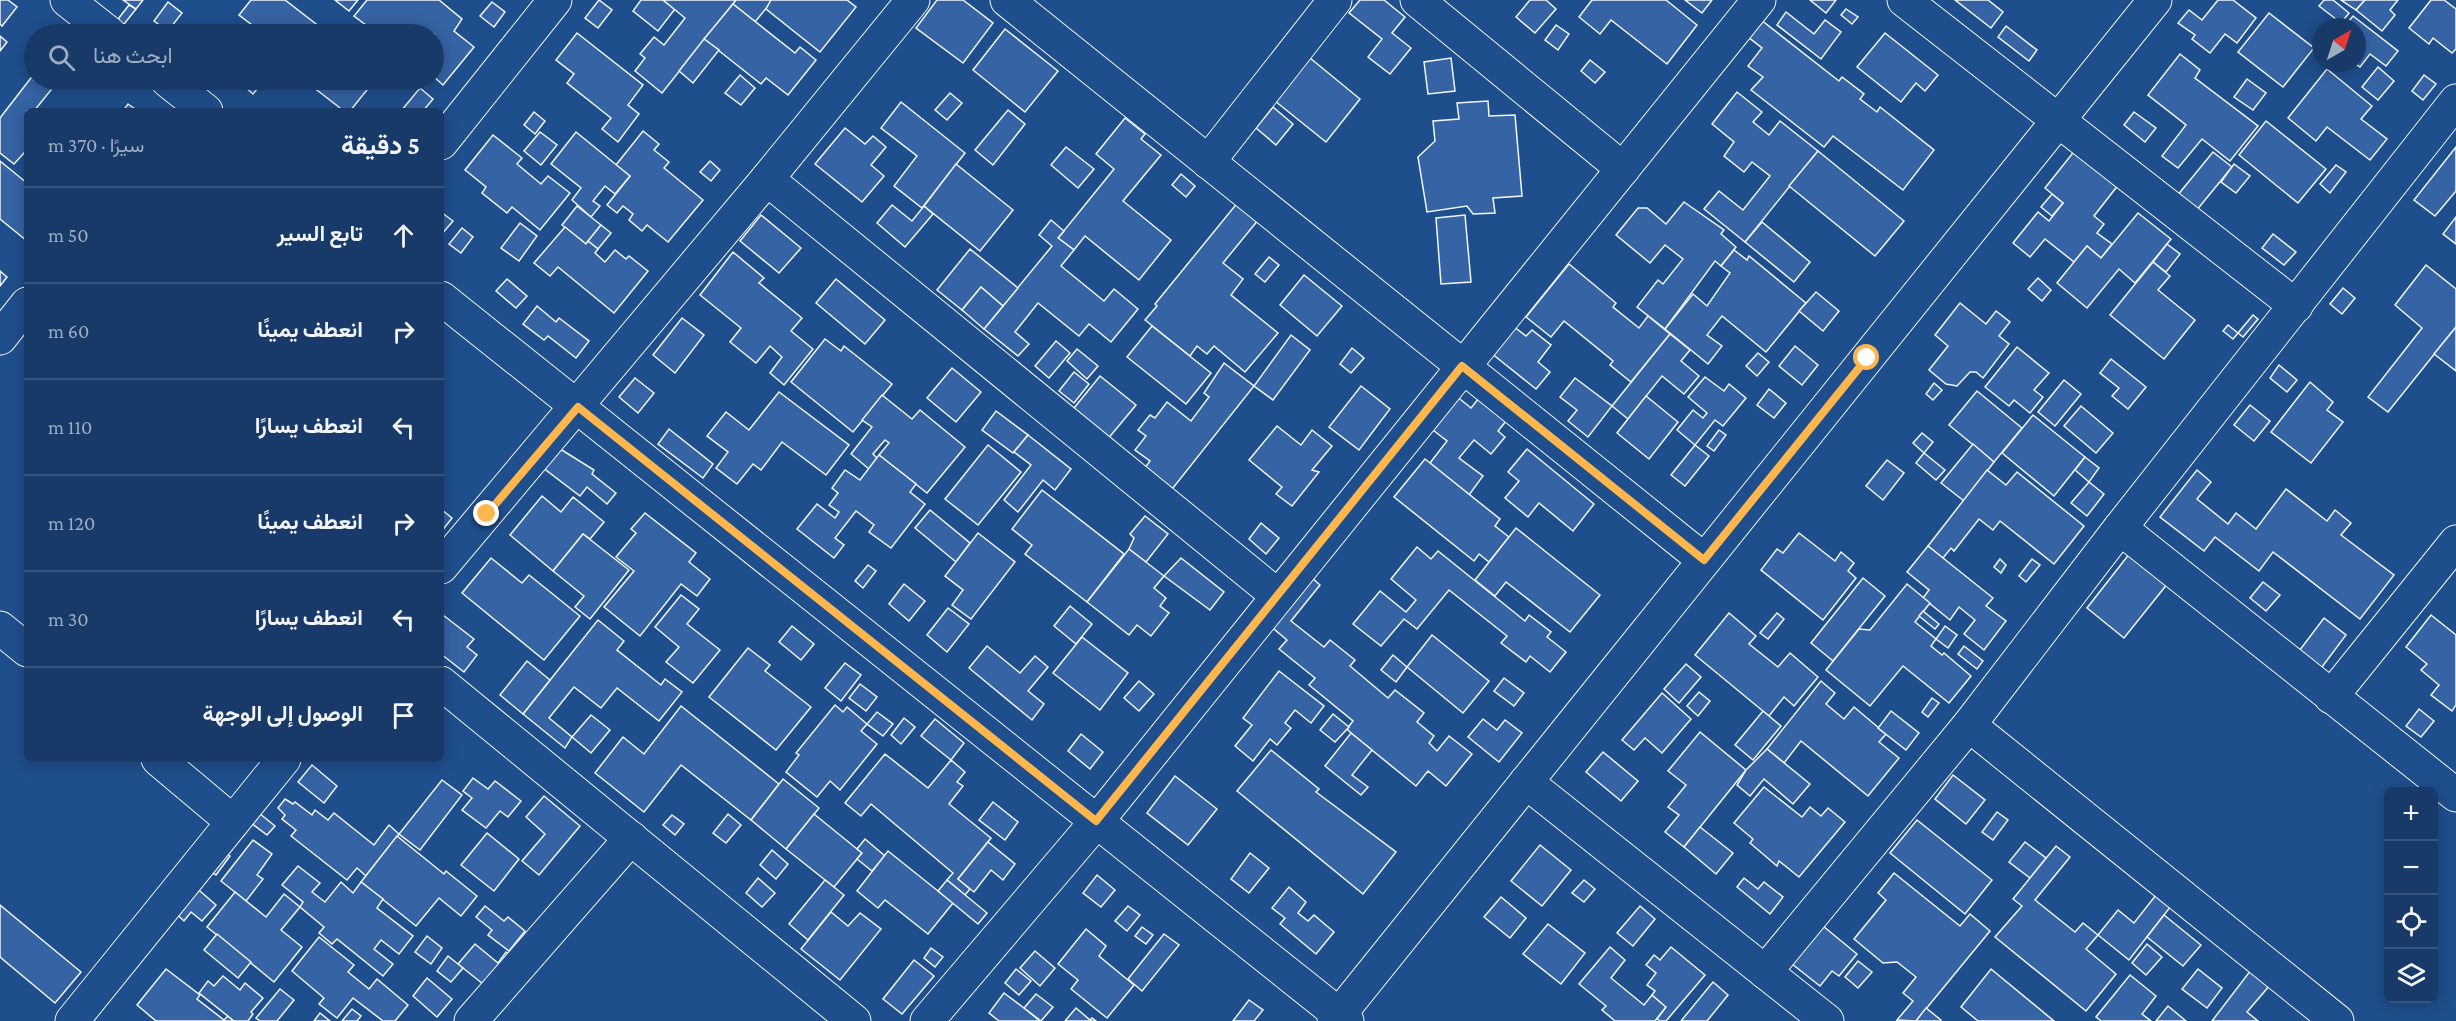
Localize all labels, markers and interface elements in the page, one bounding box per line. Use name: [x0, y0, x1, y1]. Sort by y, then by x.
north arrow: [2312, 18, 2366, 72]
search box: [24, 24, 444, 90]
icon: search: [45, 41, 78, 74]
text: ابحث هنا: [93, 43, 173, 68]
text: 5 دقيقة: [341, 131, 420, 160]
text: سيرًا · 370 m: [48, 134, 144, 156]
icon: ahead: [387, 219, 420, 252]
text: تابع السير: [277, 221, 363, 246]
text: 50 m: [48, 224, 89, 246]
icon: right: [387, 315, 420, 348]
text: انعطف يمينًا: [257, 317, 363, 342]
text: 60 m: [48, 320, 89, 342]
route start: [1853, 344, 1879, 370]
icon: left: [387, 411, 420, 444]
text: انعطف يسارًا: [255, 413, 363, 438]
text: 110 m: [48, 416, 92, 438]
route end: [473, 500, 499, 526]
icon: right: [387, 507, 420, 540]
text: انعطف يمينًا: [257, 509, 363, 534]
text: 120 m: [48, 512, 95, 534]
icon: left: [387, 603, 420, 636]
text: انعطف يسارًا: [255, 605, 363, 630]
text: 30 m: [48, 608, 89, 630]
icon: arrive: [387, 699, 420, 732]
text: الوصول إلى الوجهة: [202, 701, 363, 726]
map controls: [2384, 787, 2438, 1003]
button: +: [2384, 787, 2438, 841]
button: −: [2384, 841, 2438, 895]
button: locate: [2384, 895, 2438, 949]
button: layers: [2384, 949, 2438, 1003]

